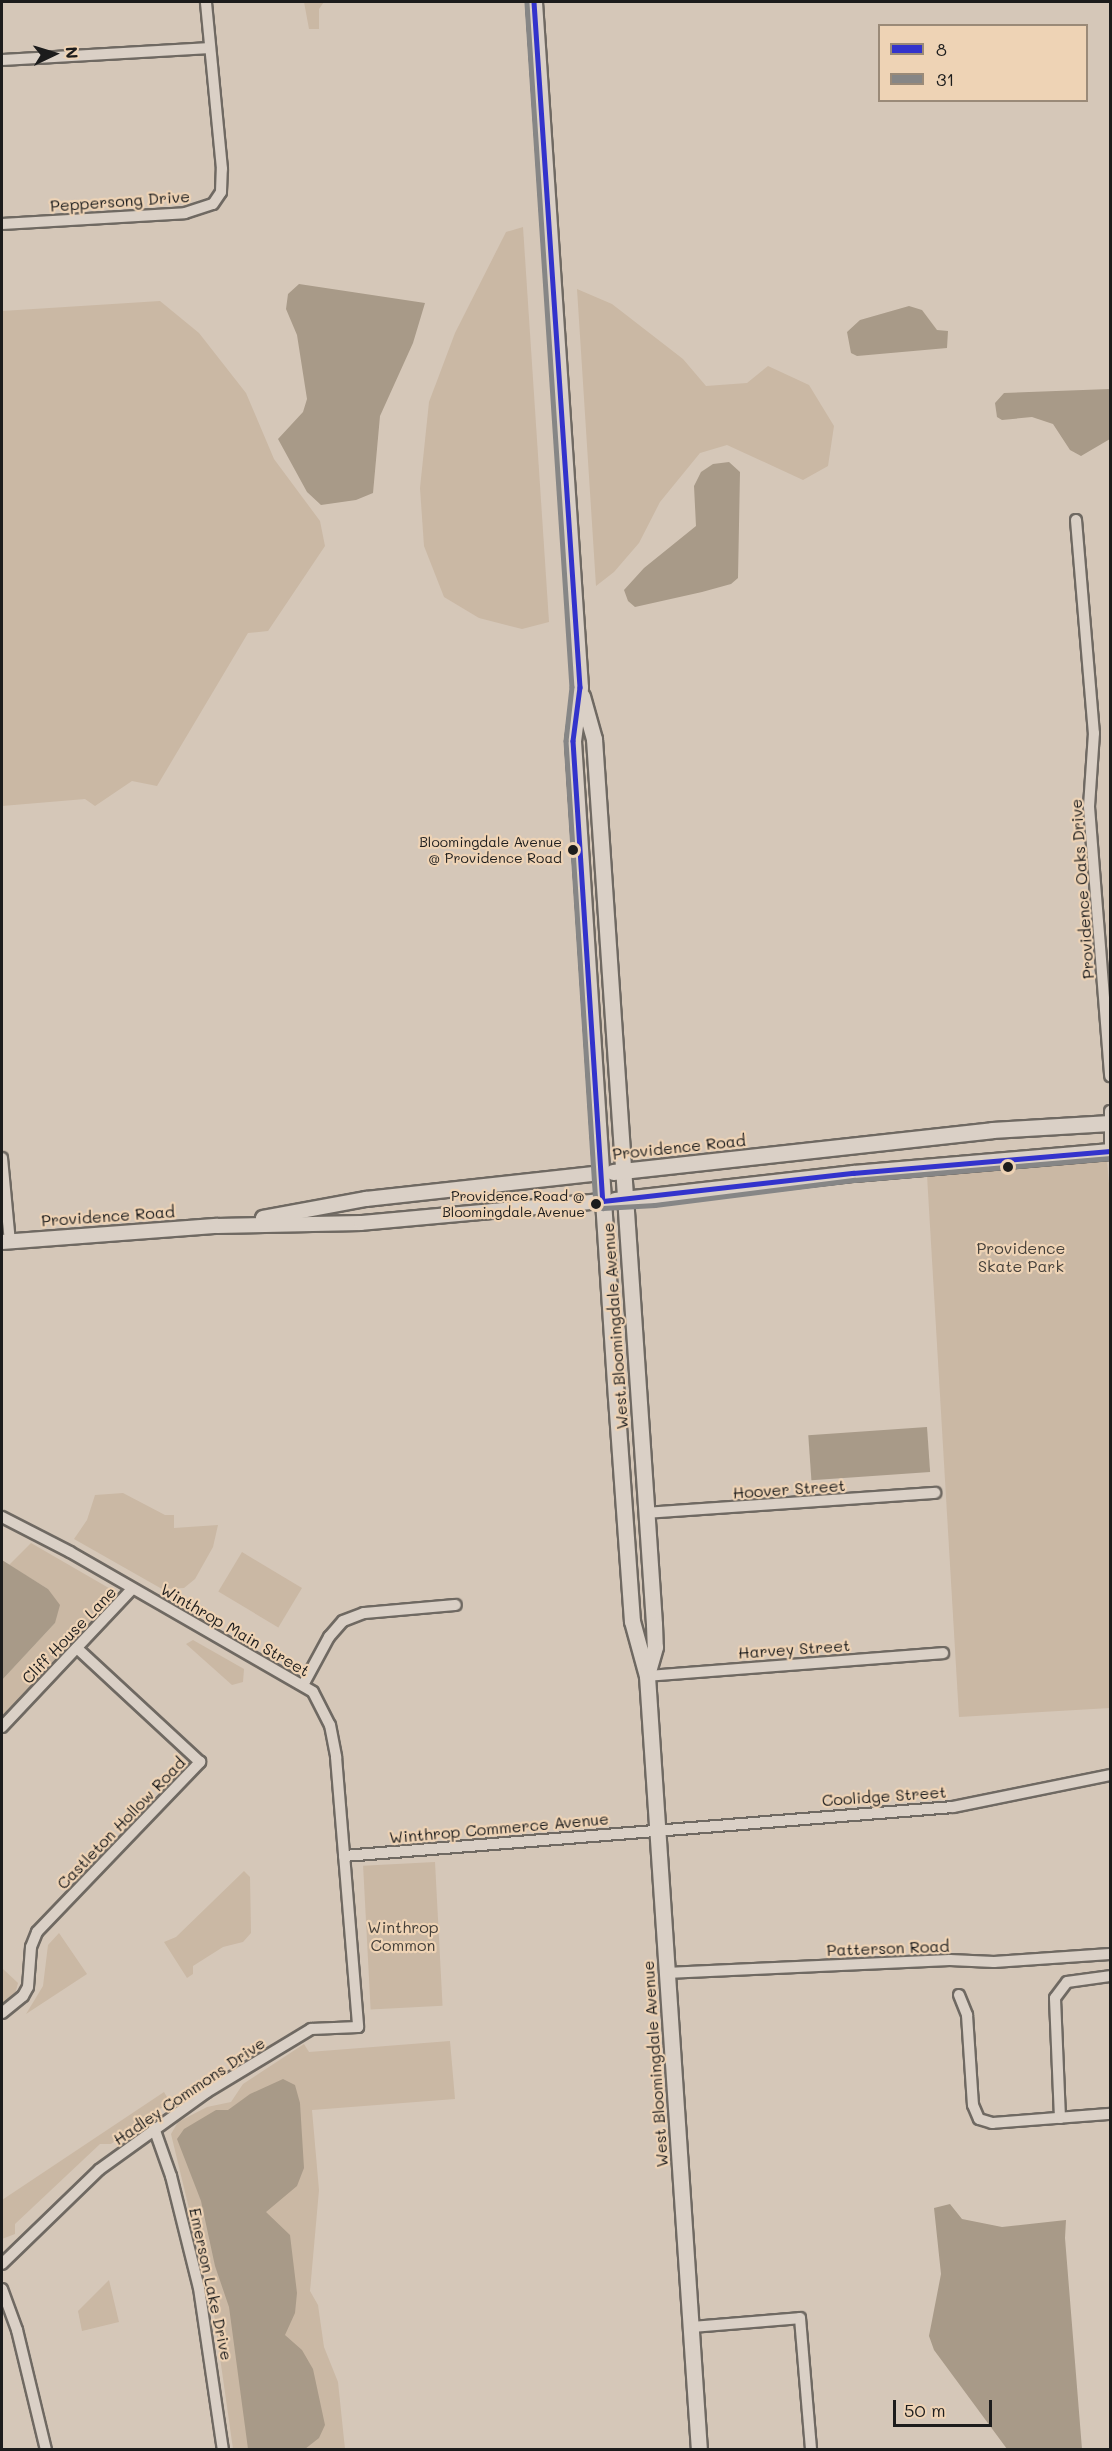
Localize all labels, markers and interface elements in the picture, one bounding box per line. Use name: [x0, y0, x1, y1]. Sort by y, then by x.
north arrow: [24, 24, 84, 84]
legend: [878, 24, 1088, 102]
text: 8: [936, 37, 947, 61]
text: N: [62, 46, 83, 60]
text: 31: [936, 67, 955, 91]
street label: Peppersong Drive: [49, 187, 191, 215]
street label: Providence Oaks Drive: [1066, 798, 1098, 980]
place label: Bloomingdale Avenue @ Providence Road: [419, 834, 562, 867]
marker: Bloomingdale Avenue @ Providence Road: [567, 844, 579, 856]
street label: Providence Road: [611, 1130, 747, 1164]
unlabelled marker: [1002, 1161, 1014, 1173]
place label: Providence Road @ Bloomingdale Avenue: [442, 1188, 585, 1220]
marker: Providence Road @ Bloomingdale Avenue: [590, 1198, 602, 1210]
street label: Providence Road: [41, 1202, 175, 1230]
street label: West Bloomingdale Avenue: [598, 1222, 632, 1430]
park label: Providence Skate Park: [977, 1238, 1065, 1276]
street label: Hoover Street: [732, 1475, 846, 1503]
street label: Winthrop Main Street: [157, 1579, 313, 1681]
street label: Cliff House Lane: [18, 1582, 120, 1688]
street label: Harvey Street: [737, 1636, 851, 1662]
street label: Castleton Hollow Road: [53, 1753, 189, 1893]
street label: Coolidge Street: [821, 1782, 947, 1810]
street label: Winthrop Commerce Avenue: [388, 1809, 610, 1847]
park label: Winthrop Common: [367, 1917, 439, 1955]
street label: Patterson Road: [826, 1936, 950, 1960]
street label: West Bloomingdale Avenue: [638, 1960, 672, 2168]
street label: Hadley Commons Drive: [109, 2033, 269, 2149]
street label: Emerson Lake Drive: [185, 2206, 237, 2362]
scale bar: [896, 2388, 995, 2426]
text: 50 m: [904, 2398, 946, 2422]

